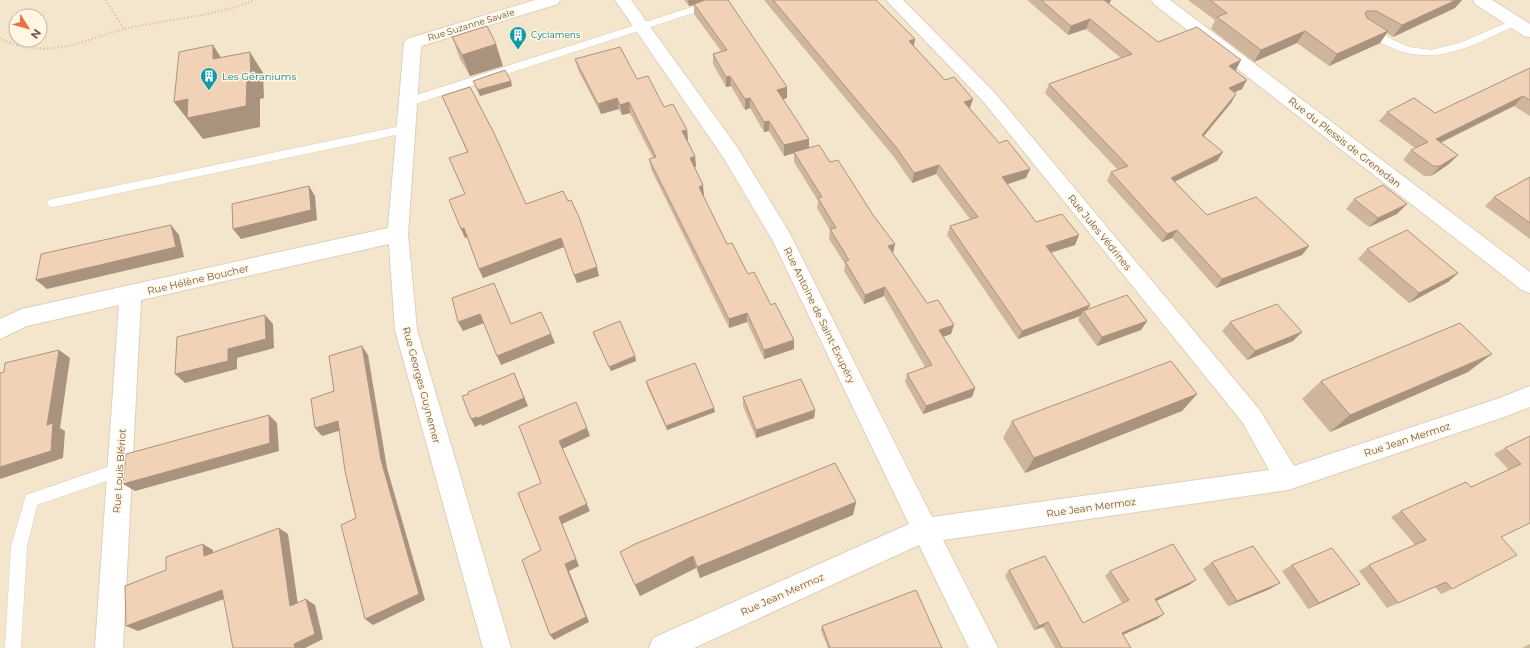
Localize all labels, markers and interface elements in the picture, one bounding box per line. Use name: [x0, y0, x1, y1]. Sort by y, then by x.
street label: Rue Suzanne Savale: [426, 6, 516, 43]
north arrow: [8, 8, 48, 48]
building icon: Cyclamens: [508, 25, 528, 50]
text: N: [28, 26, 44, 42]
place label: Cyclamens: [531, 29, 581, 40]
building icon: Les Géraniums: [199, 66, 219, 91]
place label: Les Géraniums: [222, 70, 296, 83]
street label: Rue du Plessis de Grenedan: [1286, 94, 1404, 191]
street label: Rue Jules Védrines: [1065, 192, 1134, 273]
street label: Rue Antoine de Saint-Exupéry: [781, 245, 859, 386]
street label: Rue Hélène Boucher: [146, 261, 250, 297]
street label: Rue Georges Guynemer: [400, 325, 443, 445]
street label: Rue Jean Mermoz: [1362, 419, 1452, 460]
street label: Rue Louis Blériot: [110, 428, 129, 514]
street label: Rue Jean Mermoz: [1045, 495, 1137, 520]
street label: Rue Jean Mermoz: [738, 570, 826, 619]

